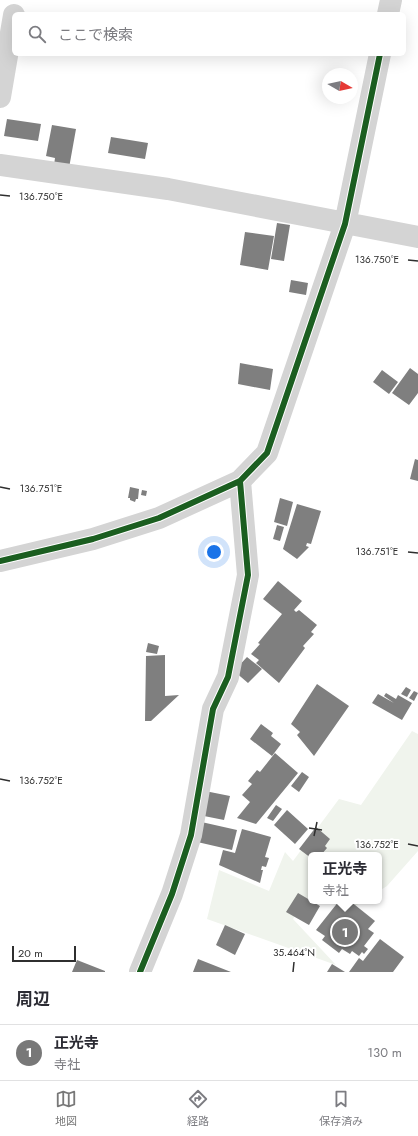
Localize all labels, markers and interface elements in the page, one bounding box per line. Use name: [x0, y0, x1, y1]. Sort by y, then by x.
search box: [12, 12, 406, 56]
icon: search: [26, 23, 48, 45]
text: ここで検索: [58, 24, 133, 46]
north arrow: [322, 68, 358, 104]
text: 136.750°E: [19, 189, 63, 204]
text: 136.750°E: [355, 252, 399, 267]
text: 136.751°E: [20, 481, 62, 496]
your location: [204, 542, 224, 562]
text: 136.751°E: [356, 544, 398, 559]
text: 136.752°E: [19, 773, 63, 788]
text: 136.752°E: [355, 837, 399, 852]
popup: [308, 852, 382, 904]
text: 正光寺: [322, 858, 368, 880]
text: 寺社: [322, 881, 349, 900]
pin: 1: [332, 917, 358, 947]
scale bar: [12, 944, 76, 963]
text: 20 m: [18, 945, 43, 961]
text: 35.464°N: [273, 945, 315, 960]
text: 周辺: [16, 987, 50, 1011]
text: 正光寺: [54, 1032, 99, 1054]
text: 1: [26, 1043, 32, 1062]
text: 130 m: [367, 1043, 402, 1062]
text: 寺社: [54, 1055, 80, 1074]
tab: 地図: [55, 1088, 77, 1129]
tab: 経路: [187, 1088, 209, 1129]
tab: 保存済み: [319, 1088, 363, 1129]

